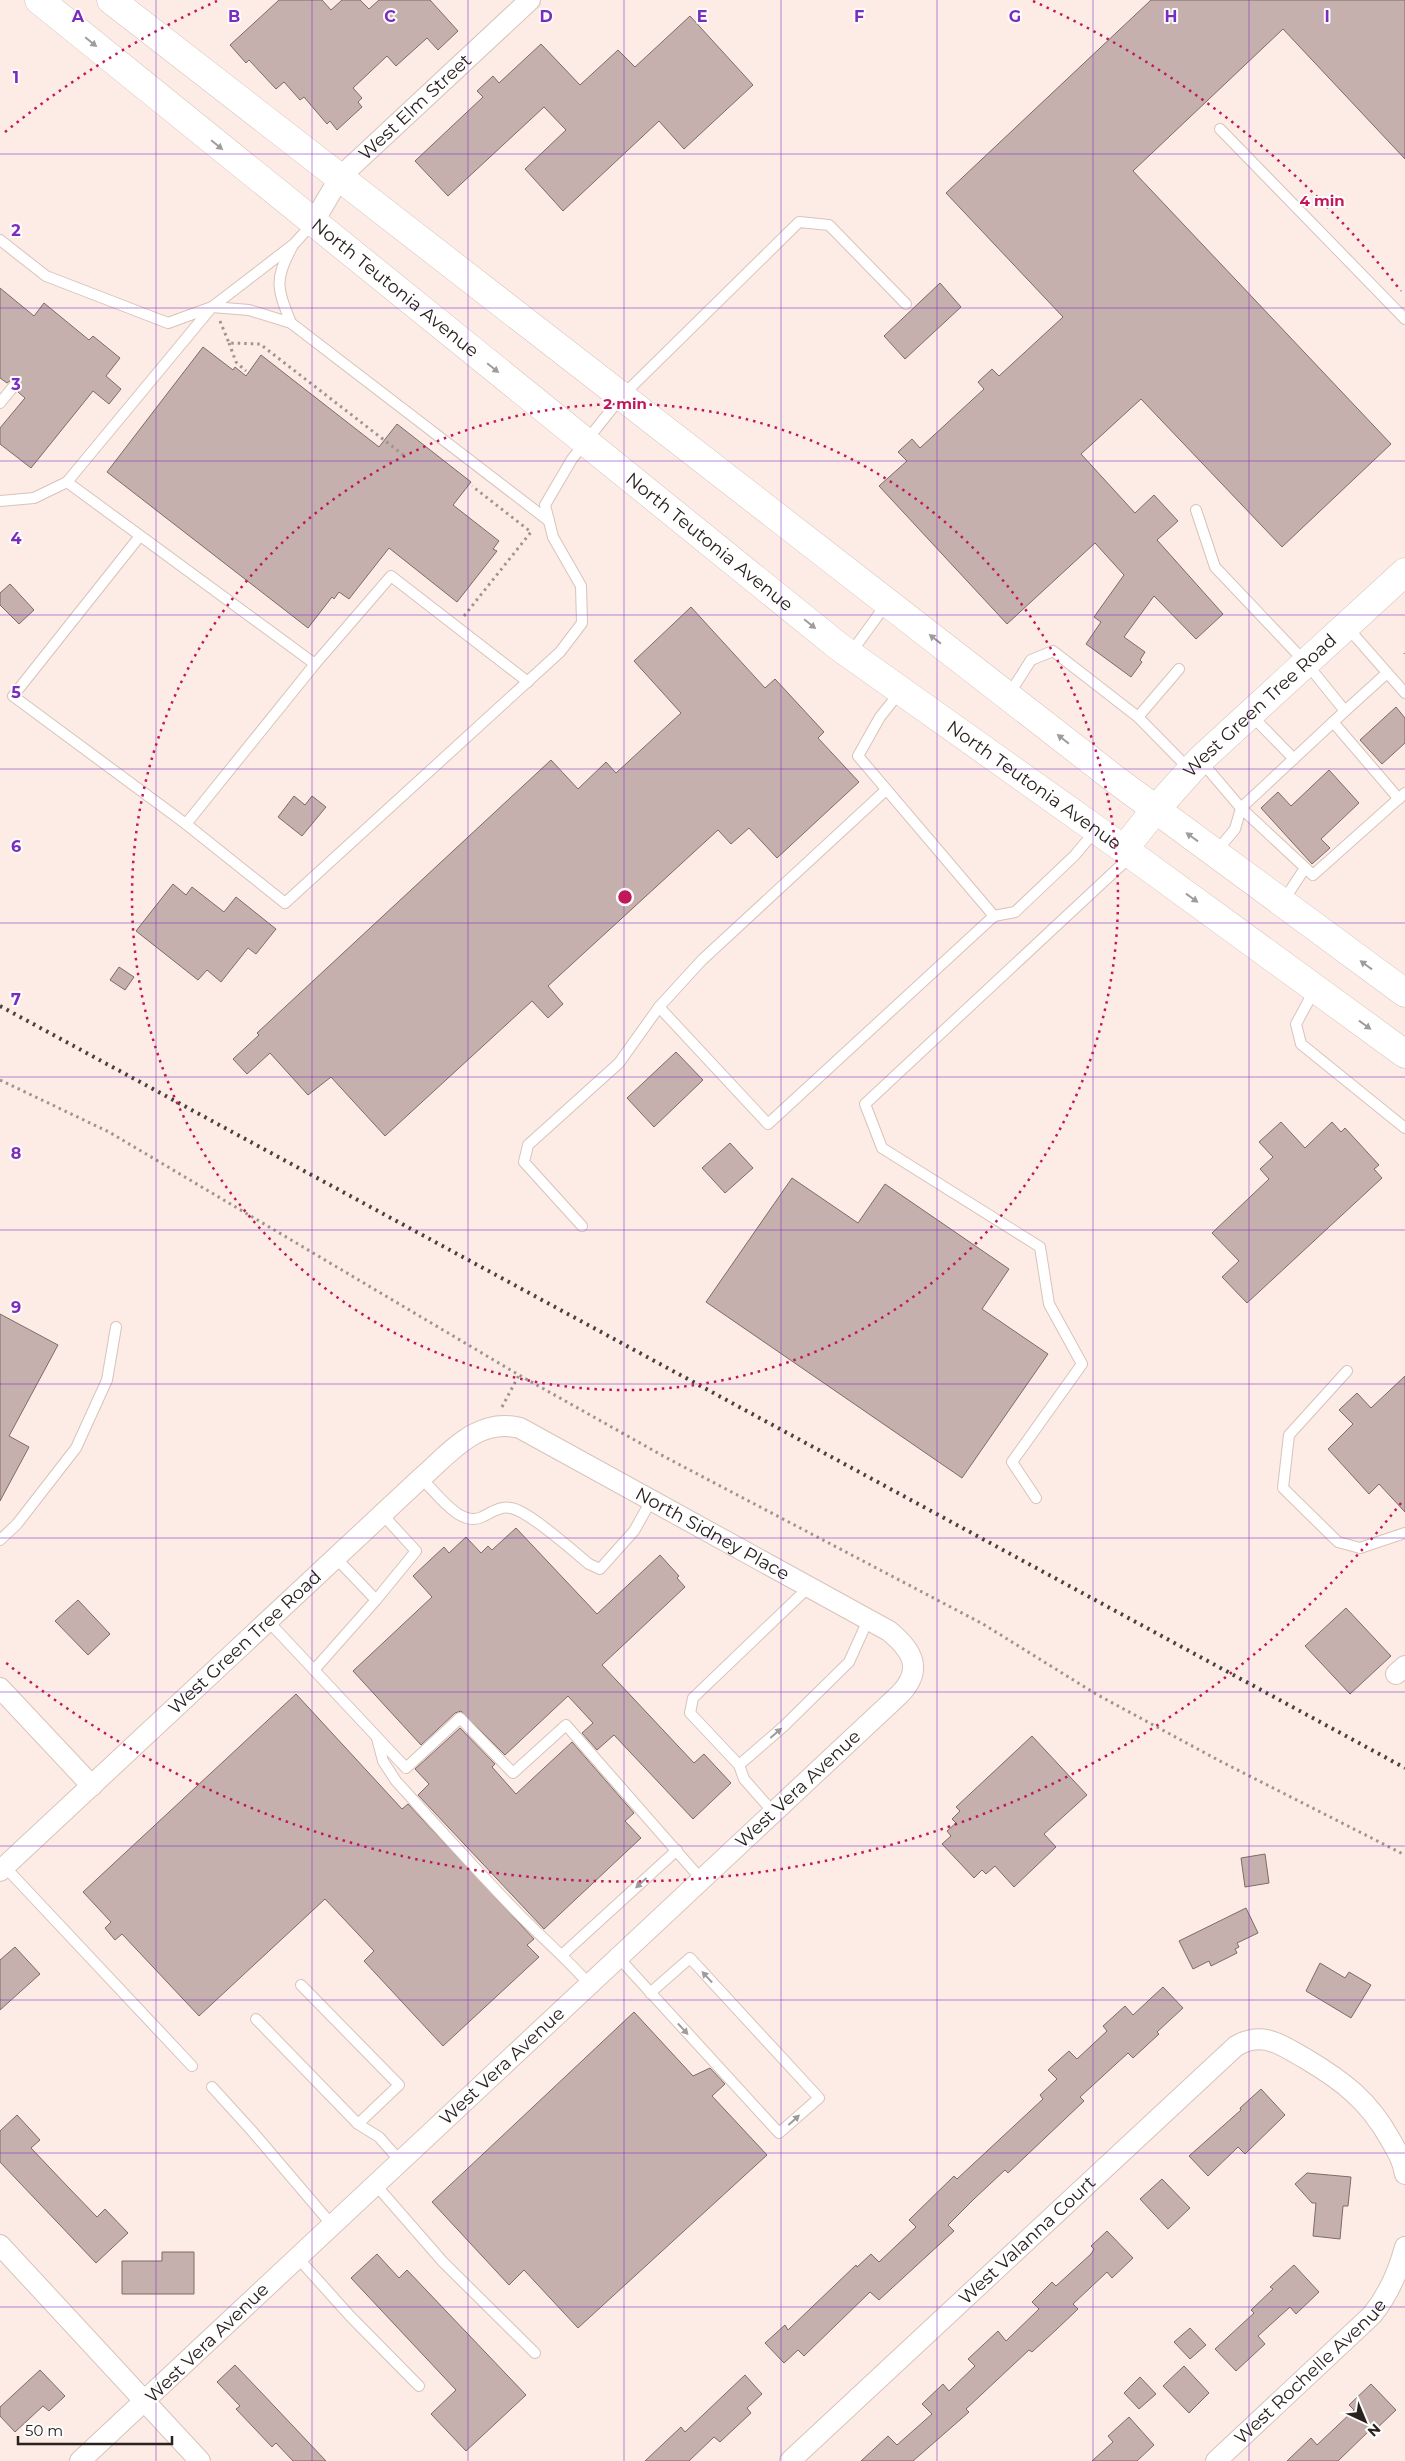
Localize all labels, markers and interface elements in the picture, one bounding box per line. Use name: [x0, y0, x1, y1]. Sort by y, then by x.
text: A: [71, 7, 85, 26]
text: B: [228, 7, 240, 26]
text: C: [384, 7, 396, 26]
text: D: [539, 7, 553, 26]
text: E: [697, 7, 707, 26]
text: F: [854, 7, 864, 26]
text: G: [1009, 7, 1021, 26]
text: H: [1165, 7, 1177, 26]
text: I: [1324, 7, 1330, 26]
one-way arrow: [84, 36, 97, 47]
street label: West Elm Street: [354, 49, 476, 165]
text: 1: [13, 68, 19, 87]
one-way arrow: [210, 139, 223, 150]
text: 4 min: [1299, 191, 1345, 210]
street label: North Teutonia Avenue: [307, 214, 483, 362]
text: 2: [11, 221, 21, 240]
one-way arrow: [486, 362, 499, 373]
text: 3: [10, 375, 21, 394]
text: 2 min: [603, 394, 647, 413]
street label: North Teutonia Avenue: [621, 468, 797, 616]
text: 4: [10, 529, 22, 548]
one-way arrow: [803, 618, 816, 629]
street label: West Green Tree Road: [1179, 629, 1341, 782]
one-way arrow: [928, 634, 942, 644]
text: 5: [11, 683, 21, 702]
street label: North Teutonia Avenue: [943, 716, 1126, 855]
one-way arrow: [1057, 733, 1070, 744]
one-way arrow: [1186, 832, 1199, 843]
text: 6: [11, 837, 21, 856]
centre of rings: [616, 888, 634, 906]
one-way arrow: [1185, 893, 1198, 903]
one-way arrow: [1360, 959, 1373, 970]
text: 7: [11, 990, 21, 1009]
one-way arrow: [1358, 1020, 1372, 1030]
text: 8: [11, 1144, 21, 1163]
text: 9: [11, 1298, 21, 1317]
street label: North Sidney Place: [632, 1483, 793, 1585]
street label: West Green Tree Road: [164, 1566, 326, 1719]
street label: West Vera Avenue: [731, 1725, 865, 1853]
one-way arrow: [770, 1728, 782, 1739]
one-way arrow: [635, 1877, 647, 1889]
one-way arrow: [702, 1970, 713, 1983]
street label: West Vera Avenue: [435, 2002, 569, 2130]
one-way arrow: [677, 2022, 689, 2034]
one-way arrow: [788, 2114, 801, 2125]
street label: West Valanna Court: [954, 2171, 1100, 2309]
street label: West Vera Avenue: [141, 2278, 273, 2407]
street label: West Rochelle Avenue: [1230, 2295, 1391, 2449]
north arrow: [1340, 2396, 1390, 2446]
scale bar: [18, 2414, 171, 2446]
text: N: [1364, 2420, 1384, 2441]
text: 50 m: [25, 2421, 63, 2440]

